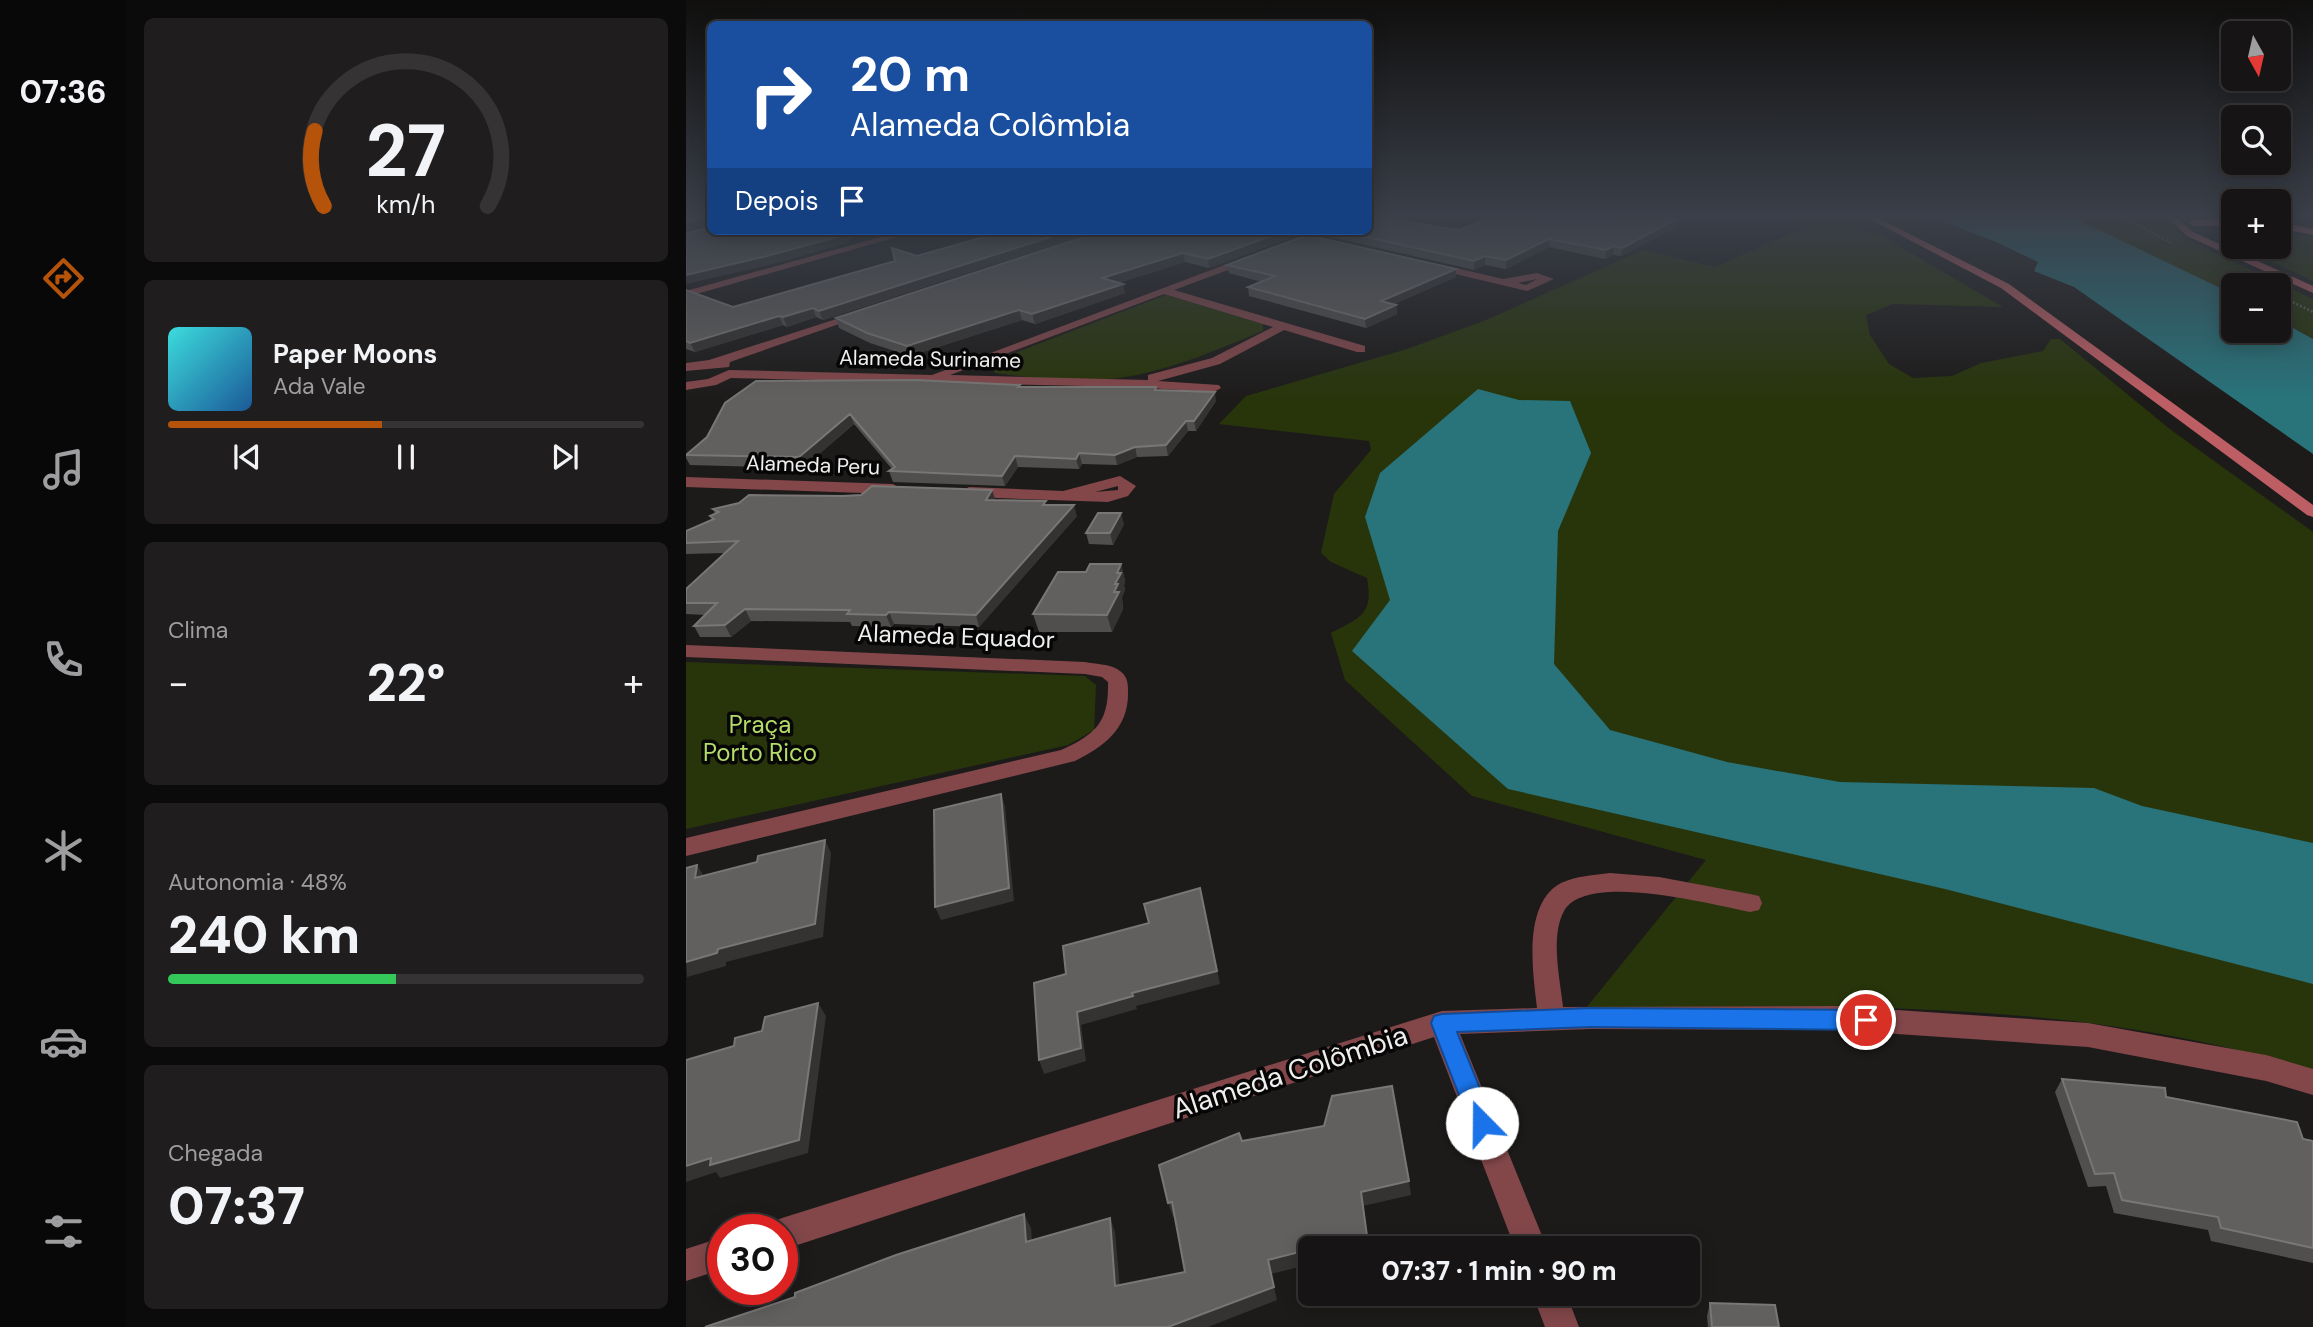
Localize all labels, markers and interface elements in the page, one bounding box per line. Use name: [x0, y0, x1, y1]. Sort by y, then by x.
north arrow: [2221, 21, 2291, 91]
map controls: [2221, 21, 2291, 343]
text: 20 m: [850, 42, 970, 106]
icon: right: [735, 49, 826, 140]
text: 07:36: [19, 71, 107, 113]
text: 27: [366, 104, 446, 199]
text: Alameda Colômbia: [850, 104, 1130, 146]
button: search: [2221, 105, 2291, 175]
icon: arrive: [833, 182, 871, 220]
text: Depois: [735, 184, 819, 218]
text: km/h: [376, 188, 436, 221]
button: +: [2221, 189, 2291, 259]
icon: directions: [39, 254, 88, 303]
button: −: [2221, 273, 2291, 343]
text: Paper Moons: [273, 337, 437, 371]
street label: Alameda Suriname: [839, 343, 1021, 375]
text: Ada Vale: [273, 371, 366, 401]
icon: previous: [228, 438, 266, 476]
icon: pause: [387, 438, 425, 476]
icon: next: [546, 438, 584, 476]
icon: music: [39, 445, 88, 494]
street label: Alameda Peru: [745, 449, 881, 481]
text: Clima: [168, 615, 228, 645]
street label: Alameda Equador: [857, 617, 1055, 655]
icon: phone: [39, 635, 88, 684]
text: 22°: [366, 649, 446, 717]
text: −: [168, 658, 189, 708]
text: +: [623, 658, 644, 708]
park label: Praça Porto Rico: [703, 709, 817, 768]
icon: climate: [39, 826, 88, 875]
text: Autonomia · 48%: [168, 867, 347, 897]
text: 240 km: [168, 901, 360, 969]
pin: [1836, 990, 1896, 1050]
icon: arrive: [1847, 1001, 1885, 1039]
icon: car: [39, 1017, 88, 1066]
street label: Alameda Colômbia: [1168, 1017, 1412, 1127]
position arrow: [1445, 1086, 1519, 1160]
text: Chegada: [168, 1138, 263, 1168]
text: 07:37: [168, 1172, 305, 1240]
icon: filters: [39, 1207, 88, 1256]
speed limit sign: 30: [707, 1214, 798, 1305]
text: 07:37 · 1 min · 90 m: [1381, 1254, 1617, 1288]

